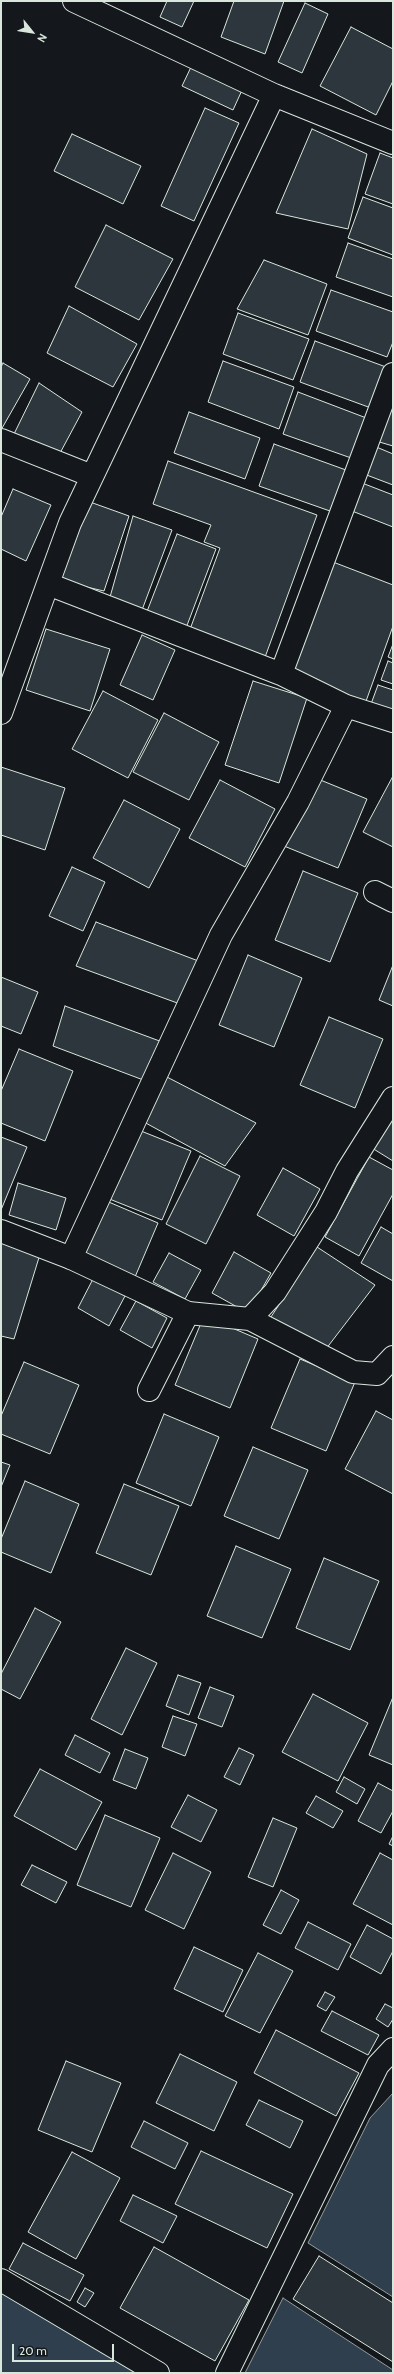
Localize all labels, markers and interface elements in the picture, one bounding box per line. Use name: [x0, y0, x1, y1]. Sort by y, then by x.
north arrow: [12, 12, 52, 52]
text: N: [34, 31, 50, 45]
scale bar: [14, 2336, 116, 2362]
text: 20 m: [19, 2343, 47, 2358]

